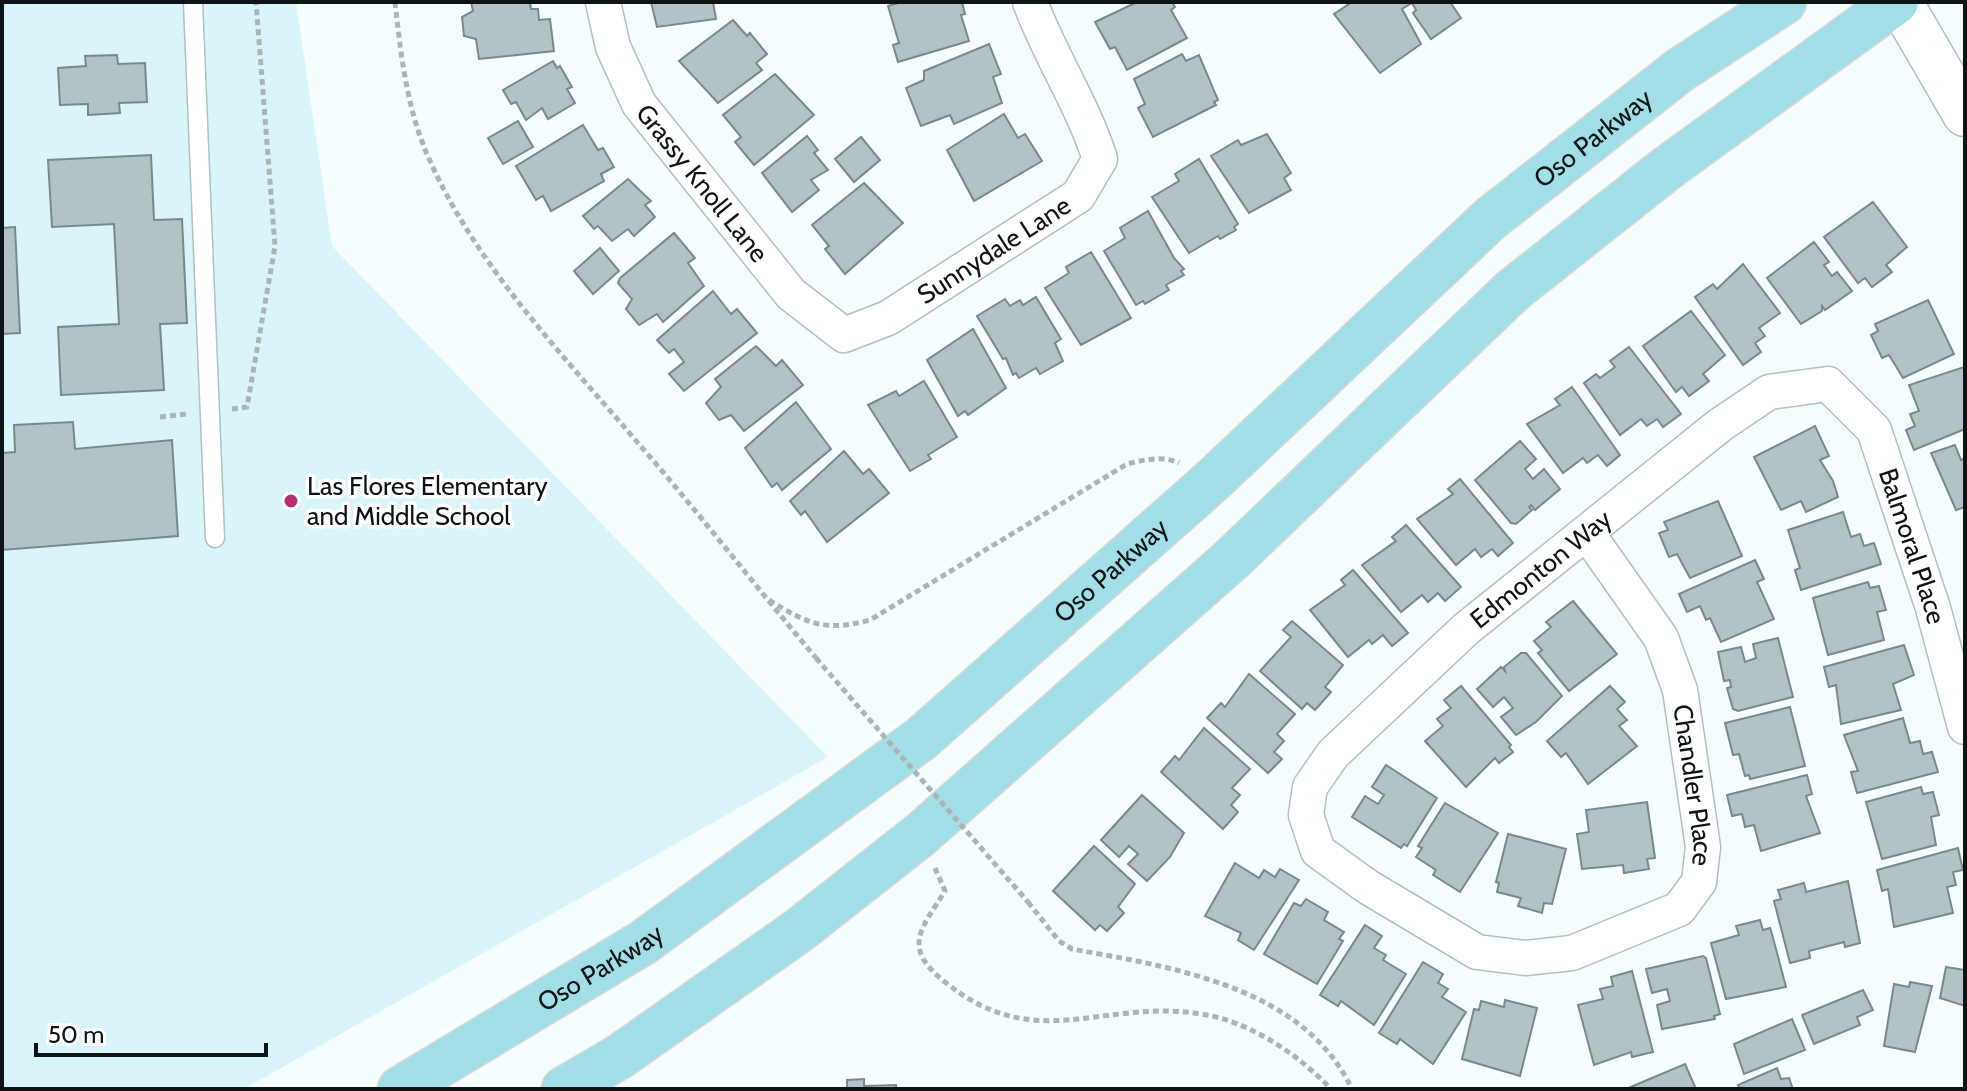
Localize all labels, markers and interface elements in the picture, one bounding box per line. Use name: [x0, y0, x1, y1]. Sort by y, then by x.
street label: Oso Parkway: [1527, 82, 1659, 195]
street label: Grassy Knoll Lane: [629, 98, 775, 269]
street label: Sunnydale Lane: [911, 189, 1076, 311]
street label: Balmoral Place: [1872, 464, 1953, 628]
place label: Las Flores Elementary and Middle School: [307, 470, 548, 532]
marker: Las Flores Elementary and Middle School: [282, 492, 300, 510]
street label: Edmonton Way: [1464, 503, 1618, 635]
street label: Oso Parkway: [1047, 512, 1174, 630]
street label: Chandler Place: [1666, 702, 1720, 868]
street label: Oso Parkway: [532, 917, 670, 1018]
scale bar: [36, 1007, 266, 1057]
text: 50 m: [48, 1020, 104, 1049]

